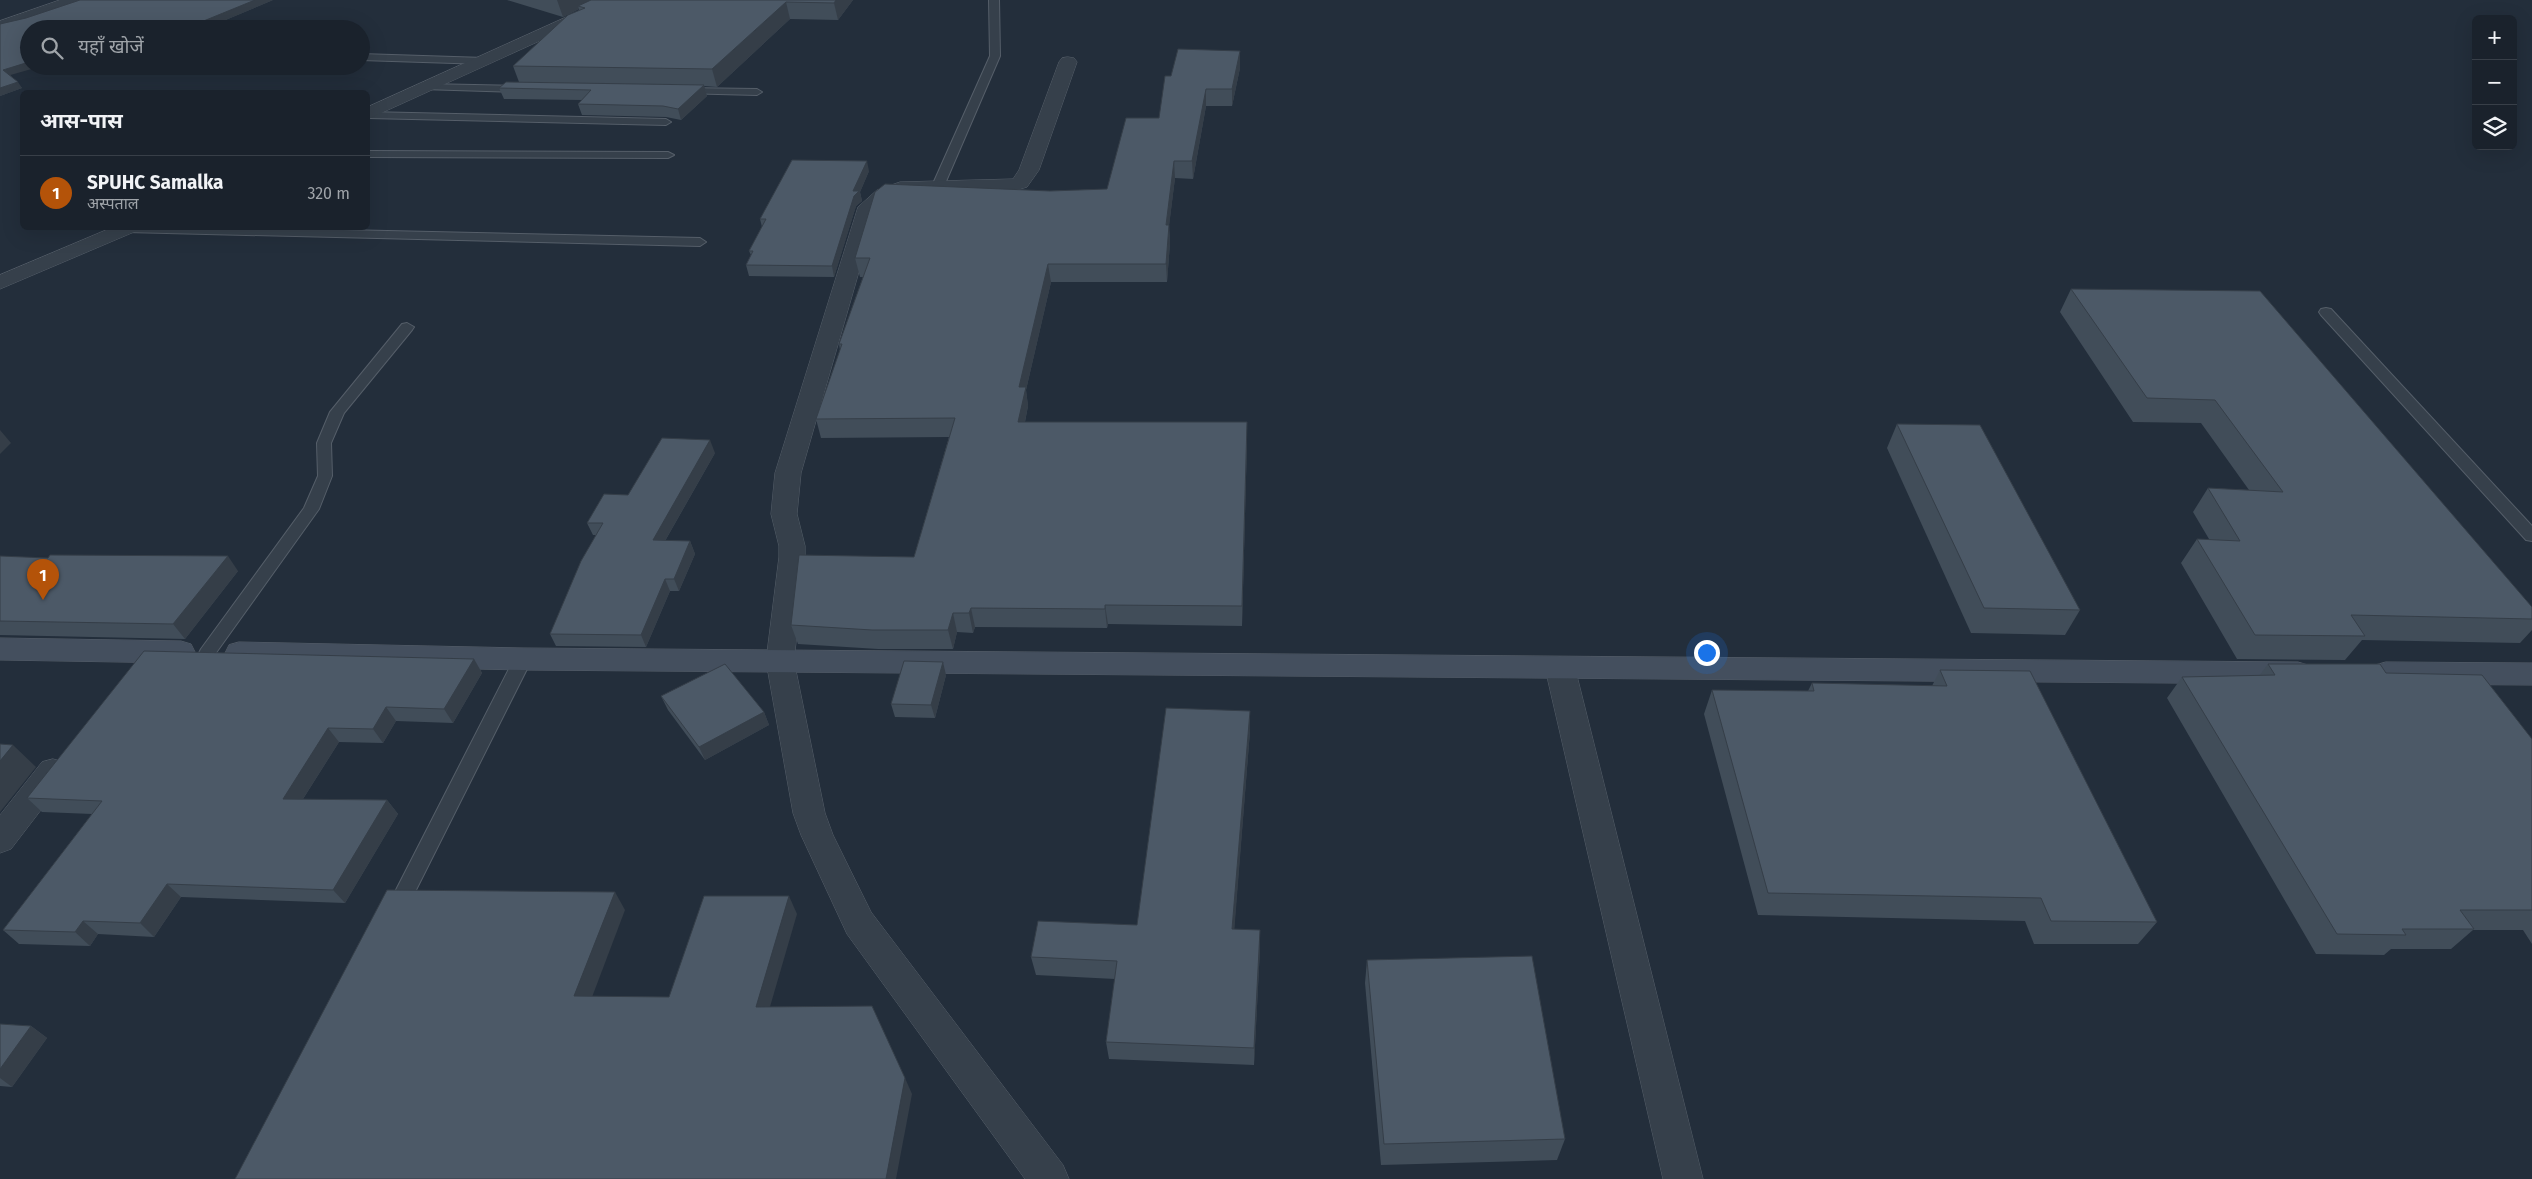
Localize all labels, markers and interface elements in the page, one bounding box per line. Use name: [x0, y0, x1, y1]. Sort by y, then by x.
map controls: [2472, 15, 2517, 150]
button: +: [2472, 15, 2517, 60]
search box: [20, 20, 370, 75]
icon: search: [38, 34, 66, 62]
text: यहाँ खोजें: [78, 35, 144, 58]
button: −: [2472, 60, 2517, 105]
button: layers: [2472, 105, 2517, 150]
text: आस-पास: [40, 108, 123, 134]
text: SPUHC Samalka: [87, 171, 224, 194]
text: 1: [52, 184, 60, 203]
text: 320 m: [307, 184, 350, 203]
text: अस्पताल: [87, 194, 139, 213]
pin: 1: [27, 559, 59, 600]
your location: [1694, 640, 1720, 666]

